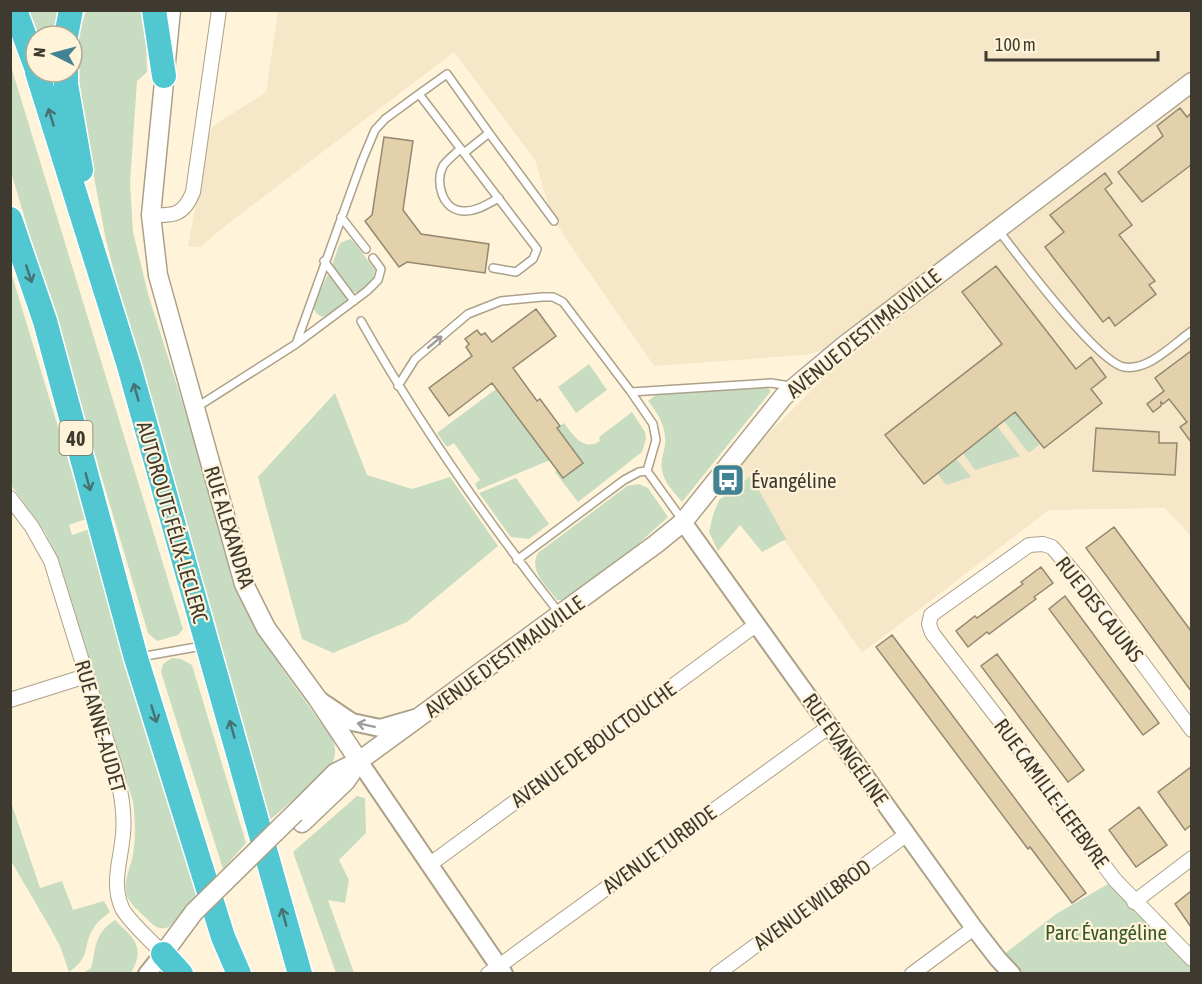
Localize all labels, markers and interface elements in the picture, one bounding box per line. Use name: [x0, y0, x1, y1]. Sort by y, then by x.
north arrow: [24, 24, 84, 84]
scale bar: [986, 24, 1158, 62]
text: 100 m: [995, 34, 1036, 55]
text: N: [30, 47, 49, 58]
one-way arrow: [45, 108, 56, 127]
one-way arrow: [24, 264, 35, 283]
street label: AVENUE D'ESTIMAUVILLE: [781, 264, 945, 402]
one-way arrow: [427, 335, 443, 348]
one-way arrow: [130, 383, 141, 402]
street label: AUTOROUTE FÉLIX-LECLERC: [133, 418, 213, 626]
road number: 40: [60, 421, 92, 455]
bus stop icon: Évangéline: [710, 462, 746, 498]
street label: RUE ALEXANDRA: [200, 463, 260, 592]
place label: Évangéline: [751, 468, 837, 492]
one-way arrow: [83, 472, 95, 491]
street label: RUE DES CAJUNS: [1051, 551, 1149, 667]
street label: AVENUE D'ESTIMAUVILLE: [420, 590, 588, 722]
street label: RUE ANNE-AUDET: [71, 657, 131, 795]
street label: AVENUE DE BOUCTOUCHE: [506, 676, 680, 812]
street label: RUE ÉVANGÉLINE: [799, 688, 893, 810]
one-way arrow: [149, 704, 160, 723]
street label: RUE CAMILLE-LEFEBVRE: [990, 714, 1114, 872]
one-way arrow: [357, 719, 376, 730]
one-way arrow: [226, 720, 237, 739]
street label: AVENUE TURBIDE: [598, 800, 720, 898]
street label: AVENUE WILBROD: [749, 854, 875, 954]
one-way arrow: [278, 908, 289, 927]
park label: Parc Évangéline: [1045, 920, 1167, 944]

